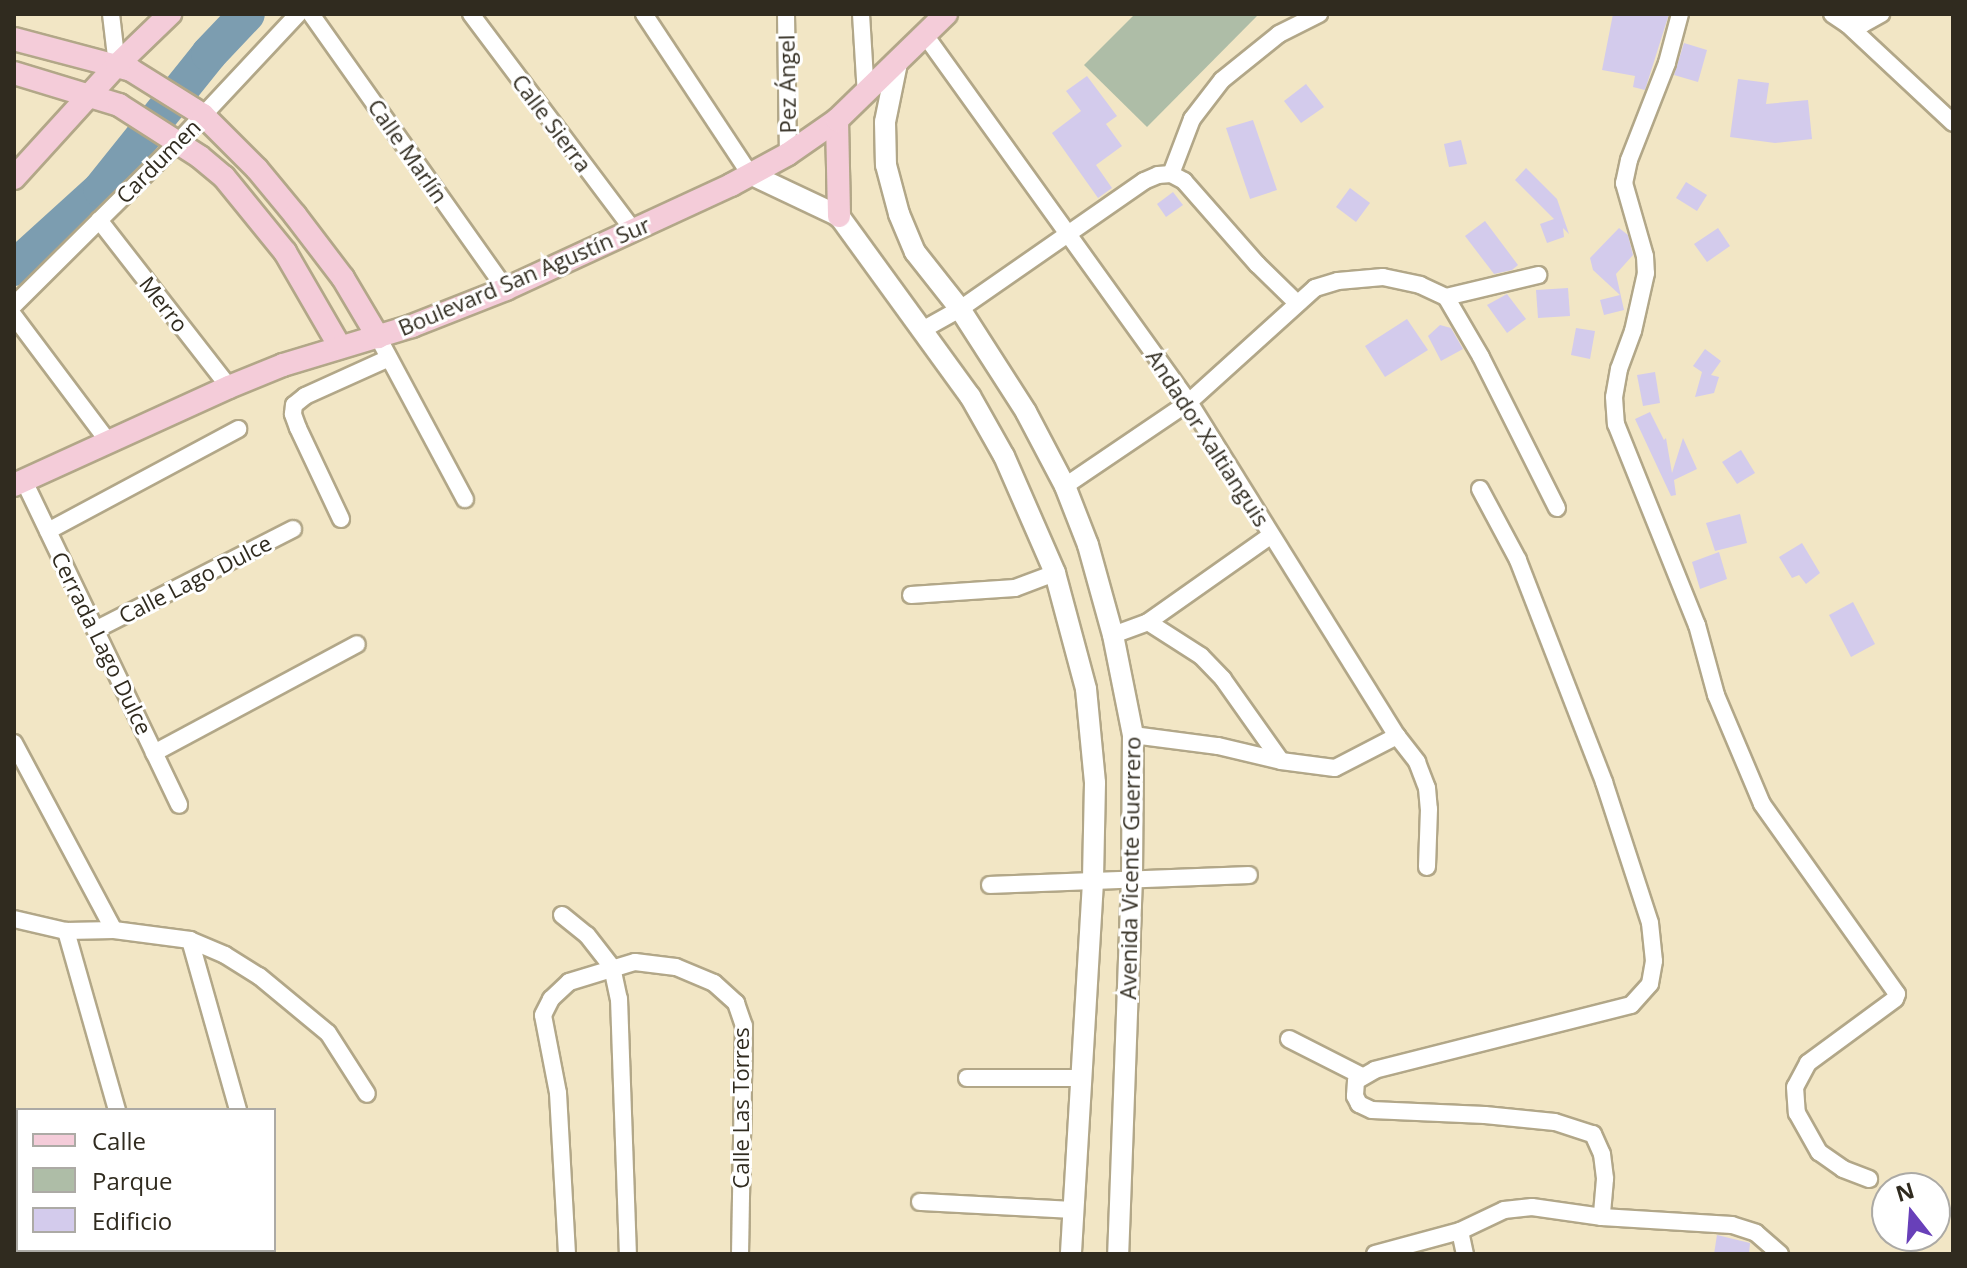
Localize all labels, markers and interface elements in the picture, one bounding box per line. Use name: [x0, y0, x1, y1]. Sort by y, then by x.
street label: Pez Ángel: [773, 34, 801, 134]
street label: Calle Sierra: [507, 69, 597, 177]
street label: Calle Marlín: [363, 94, 453, 208]
street label: Cardumen: [110, 113, 206, 209]
street label: Boulevard San Agustín Sur: [394, 211, 654, 341]
street label: Merro: [134, 271, 194, 337]
street label: Andador Xaltianguis: [1141, 345, 1275, 531]
street label: Calle Lago Dulce: [114, 529, 276, 629]
street label: Cerrada Lago Dulce: [46, 547, 158, 739]
street label: Avenida Vicente Guerrero: [1115, 736, 1145, 1000]
street label: Calle Las Torres: [728, 1027, 754, 1189]
legend: [16, 1108, 276, 1252]
text: Calle: [92, 1124, 146, 1157]
text: Parque: [92, 1164, 172, 1197]
north arrow: [1871, 1172, 1951, 1252]
text: N: [1892, 1174, 1918, 1208]
text: Edificio: [92, 1204, 172, 1237]

